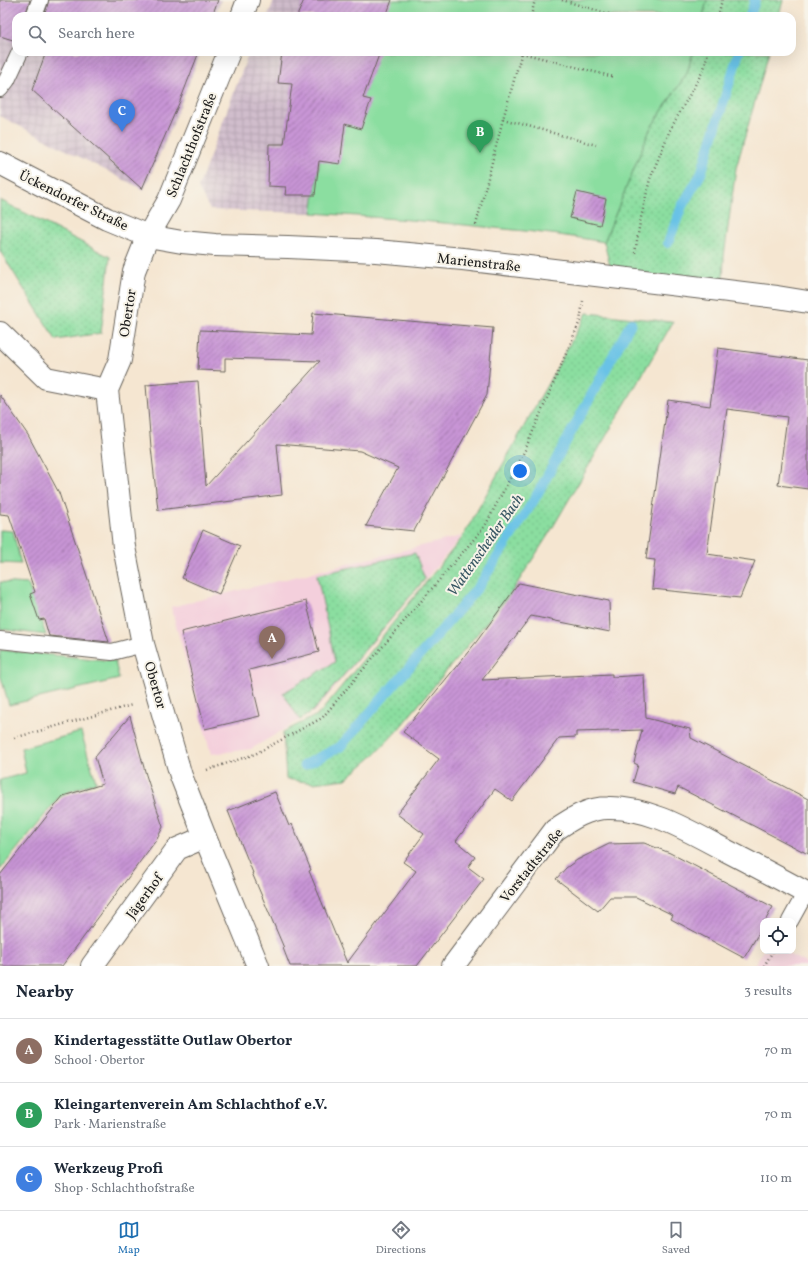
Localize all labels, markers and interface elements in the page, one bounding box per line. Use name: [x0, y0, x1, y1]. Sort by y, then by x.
search box: [12, 12, 796, 56]
icon: search: [26, 23, 48, 45]
text: Search here: [58, 24, 135, 45]
street label: Schlachthofstraße: [163, 90, 222, 201]
pin: C: [109, 99, 135, 132]
pin: B: [467, 120, 493, 153]
street label: Ückendorfer Straße: [15, 167, 132, 236]
street label: Marienstraße: [436, 250, 522, 277]
street label: Obertor: [115, 288, 142, 339]
your location: [510, 461, 530, 481]
water label: Wattenscheider Bach: [443, 490, 529, 601]
pin: A: [259, 626, 285, 659]
street label: Obertor: [139, 659, 170, 711]
street label: Vorstadtstraße: [496, 824, 568, 907]
street label: Jägerhof: [122, 869, 169, 923]
map controls: [760, 918, 796, 954]
button: locate: [760, 918, 796, 954]
text: Nearby: [16, 981, 74, 1004]
text: 3 results: [744, 983, 792, 1001]
text: Kindertagesstätte Outlaw Obertor: [54, 1031, 292, 1052]
text: A: [24, 1042, 34, 1060]
text: 70 m: [764, 1042, 792, 1060]
text: School · Obertor: [54, 1052, 145, 1070]
text: Kleingartenverein Am Schlachthof e.V.: [54, 1095, 328, 1116]
text: B: [25, 1106, 33, 1124]
text: 70 m: [764, 1106, 792, 1124]
text: Park · Marienstraße: [54, 1116, 166, 1134]
text: Werkzeug Profi: [54, 1159, 163, 1180]
text: C: [25, 1170, 33, 1188]
text: 110 m: [760, 1170, 792, 1188]
text: Shop · Schlachthofstraße: [54, 1180, 195, 1198]
tab: Map: [118, 1219, 140, 1258]
tab: Directions: [376, 1219, 426, 1258]
tab: Saved: [662, 1219, 690, 1258]

